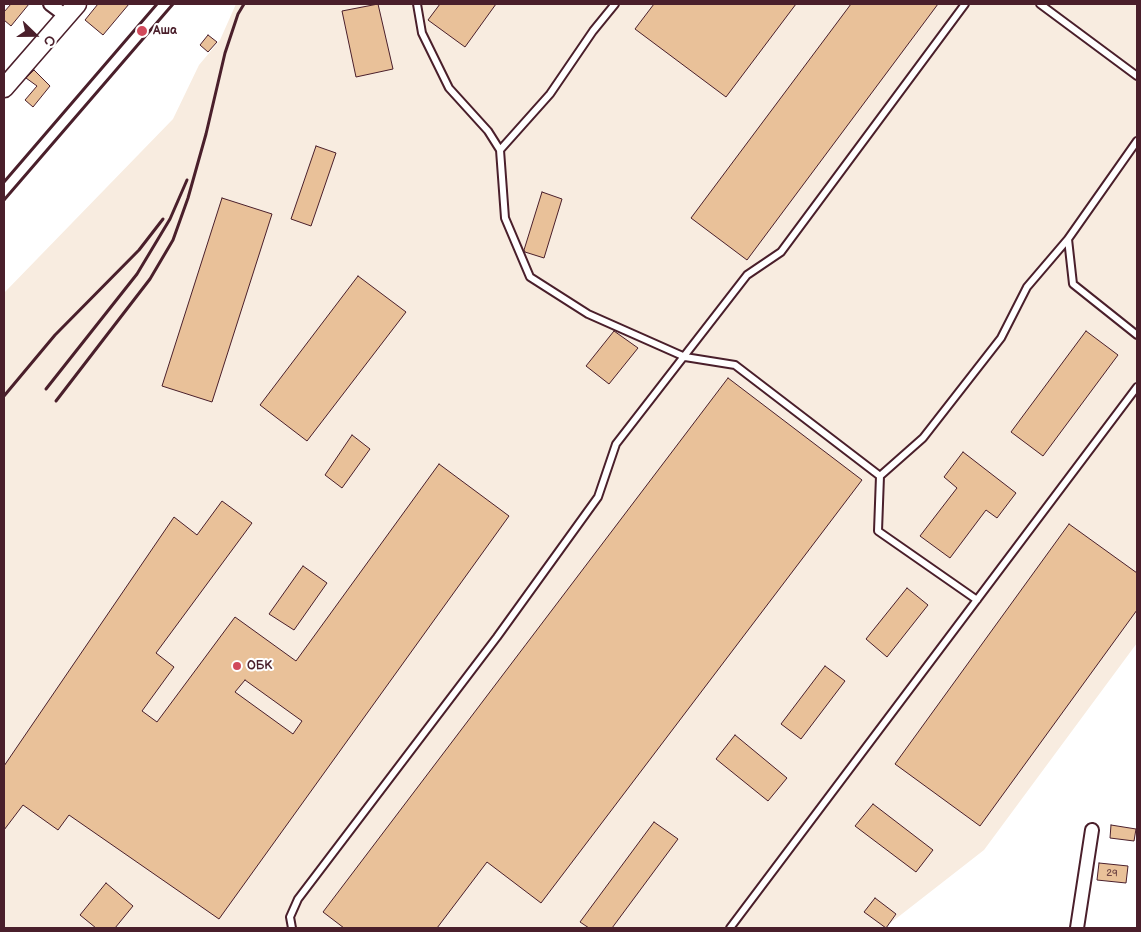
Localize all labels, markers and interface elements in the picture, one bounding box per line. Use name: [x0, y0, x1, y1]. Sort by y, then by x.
north arrow: [10, 10, 60, 60]
marker: Аша: [135, 24, 149, 38]
place label: Аша: [153, 24, 177, 38]
text: С: [40, 33, 59, 48]
place label: ОБК: [247, 659, 272, 673]
marker: ОБК: [231, 660, 243, 672]
house number: 29: [1106, 867, 1118, 879]

